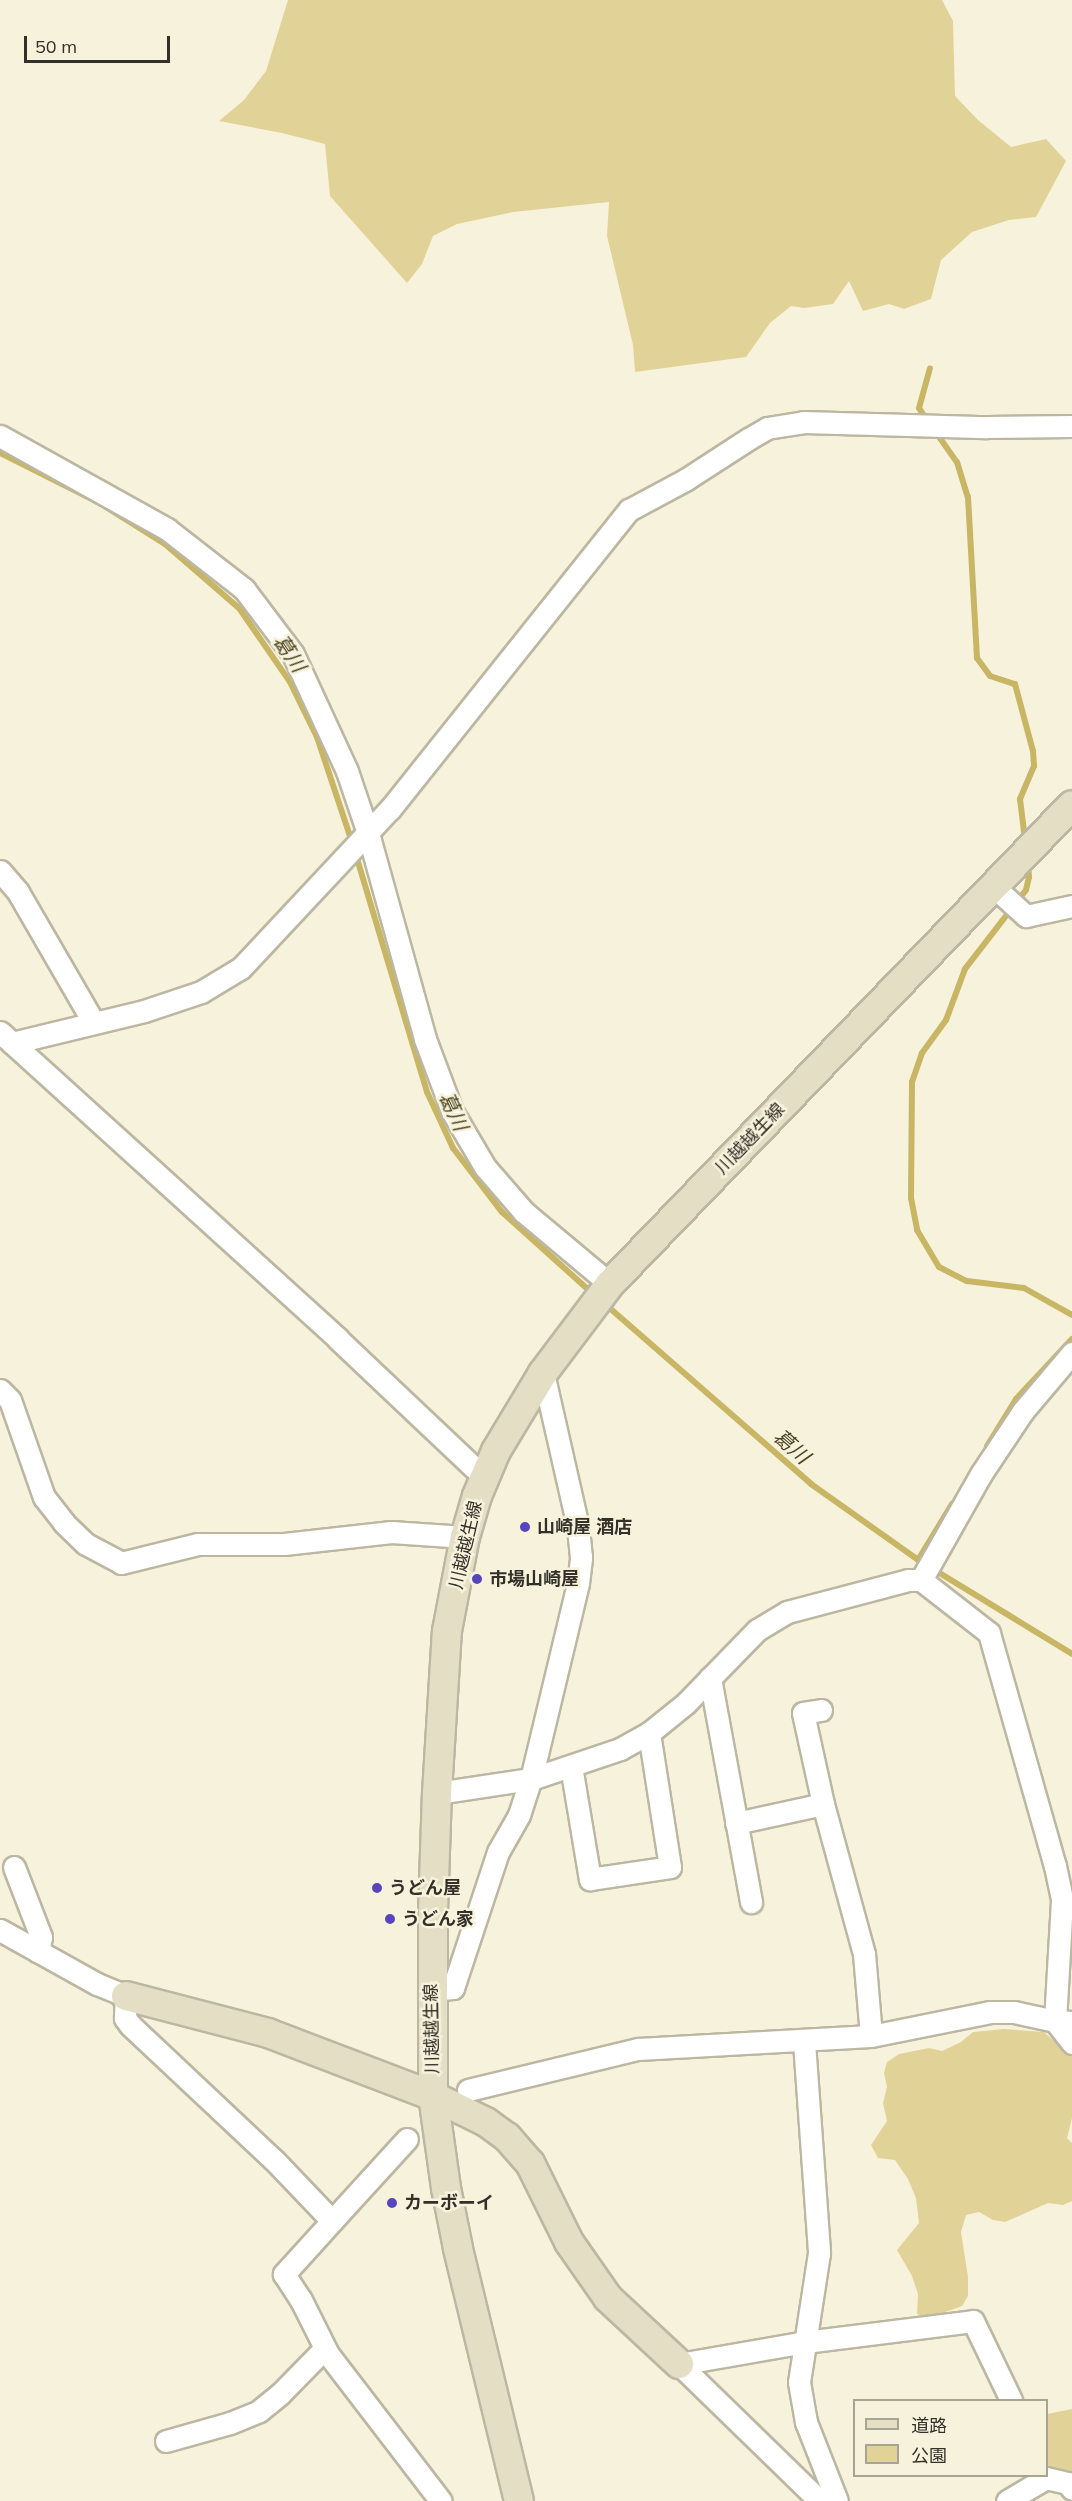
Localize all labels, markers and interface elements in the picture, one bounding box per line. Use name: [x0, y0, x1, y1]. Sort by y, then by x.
scale bar: [27, 24, 172, 62]
text: 50 m: [35, 35, 77, 58]
water label: 葛川: [269, 630, 311, 676]
water label: 葛川: [435, 1088, 473, 1134]
street label: 川越越生線: [711, 1099, 789, 1179]
water label: 葛川: [769, 1424, 815, 1468]
street label: 川越越生線: [445, 1499, 487, 1591]
place label: 山崎屋 酒店: [537, 1516, 632, 1538]
marker: 山崎屋 酒店: [518, 1520, 532, 1534]
place label: 市場山崎屋: [489, 1568, 579, 1590]
marker: 市場山崎屋: [470, 1572, 484, 1586]
place label: うどん屋: [389, 1877, 461, 1899]
marker: うどん屋: [370, 1881, 384, 1895]
place label: うどん家: [402, 1908, 474, 1930]
marker: うどん家: [383, 1912, 397, 1926]
street label: 川越越生線: [420, 1984, 444, 2074]
place label: カーボーイ: [404, 2192, 494, 2214]
marker: カーボーイ: [385, 2196, 399, 2210]
legend: [853, 2399, 1048, 2477]
text: 道路: [911, 2414, 947, 2437]
text: 公園: [911, 2444, 947, 2467]

